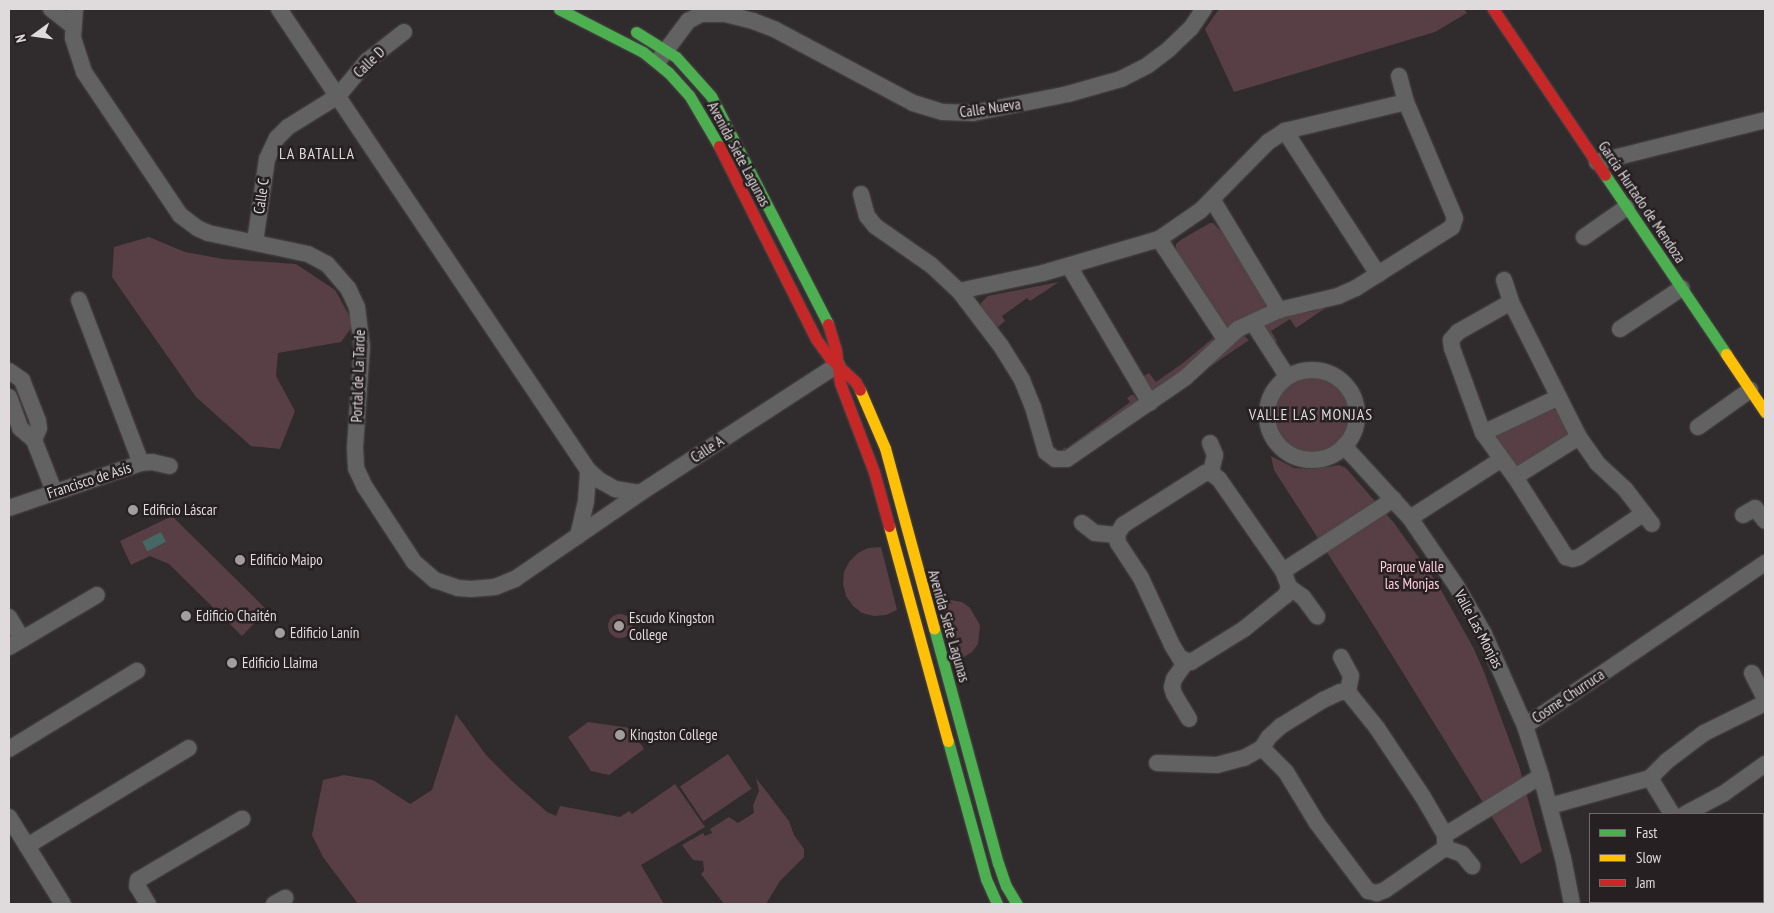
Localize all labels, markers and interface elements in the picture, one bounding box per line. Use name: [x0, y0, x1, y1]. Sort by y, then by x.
north arrow: [10, 10, 60, 60]
text: N: [11, 33, 30, 44]
street label: Calle D: [349, 43, 389, 81]
street label: Calle Nueva: [958, 95, 1022, 121]
street label: Avenida Siete Lagunas: [704, 99, 774, 209]
street label: García Hurtado de Mendoza: [1595, 138, 1689, 266]
district label: LA BATALLA: [277, 143, 357, 163]
street label: Calle C: [250, 177, 272, 215]
street label: Portal de La Tarde: [347, 329, 369, 423]
district label: VALLE LAS MONJAS: [1247, 404, 1375, 424]
street label: Calle A: [687, 432, 727, 466]
street label: Francisco de Asís: [45, 458, 133, 502]
place label: Edificio Láscar: [143, 501, 217, 519]
marker: Edificio Láscar: [127, 504, 139, 516]
place label: Edificio Maipo: [250, 551, 323, 569]
marker: Edificio Maipo: [234, 554, 246, 566]
park label: Parque Valle las Monjas: [1380, 557, 1444, 592]
street label: Avenida Siete Lagunas: [924, 568, 974, 684]
street label: Valle Las Monjas: [1451, 587, 1507, 671]
place label: Edificio Chaitén: [196, 607, 277, 625]
place label: Escudo Kingston College: [629, 608, 714, 643]
marker: Edificio Chaitén: [180, 610, 192, 622]
marker: Escudo Kingston College: [613, 620, 625, 632]
place label: Edificio Lanín: [290, 624, 359, 642]
marker: Edificio Lanín: [274, 627, 286, 639]
place label: Edificio Llaima: [242, 654, 318, 672]
marker: Edificio Llaima: [226, 657, 238, 669]
street label: Cosme Churruca: [1528, 665, 1608, 727]
place label: Kingston College: [630, 726, 718, 744]
marker: Kingston College: [614, 729, 626, 741]
legend: [1589, 813, 1764, 903]
text: Fast: [1636, 823, 1657, 842]
text: Slow: [1636, 848, 1661, 867]
text: Jam: [1636, 873, 1655, 892]

